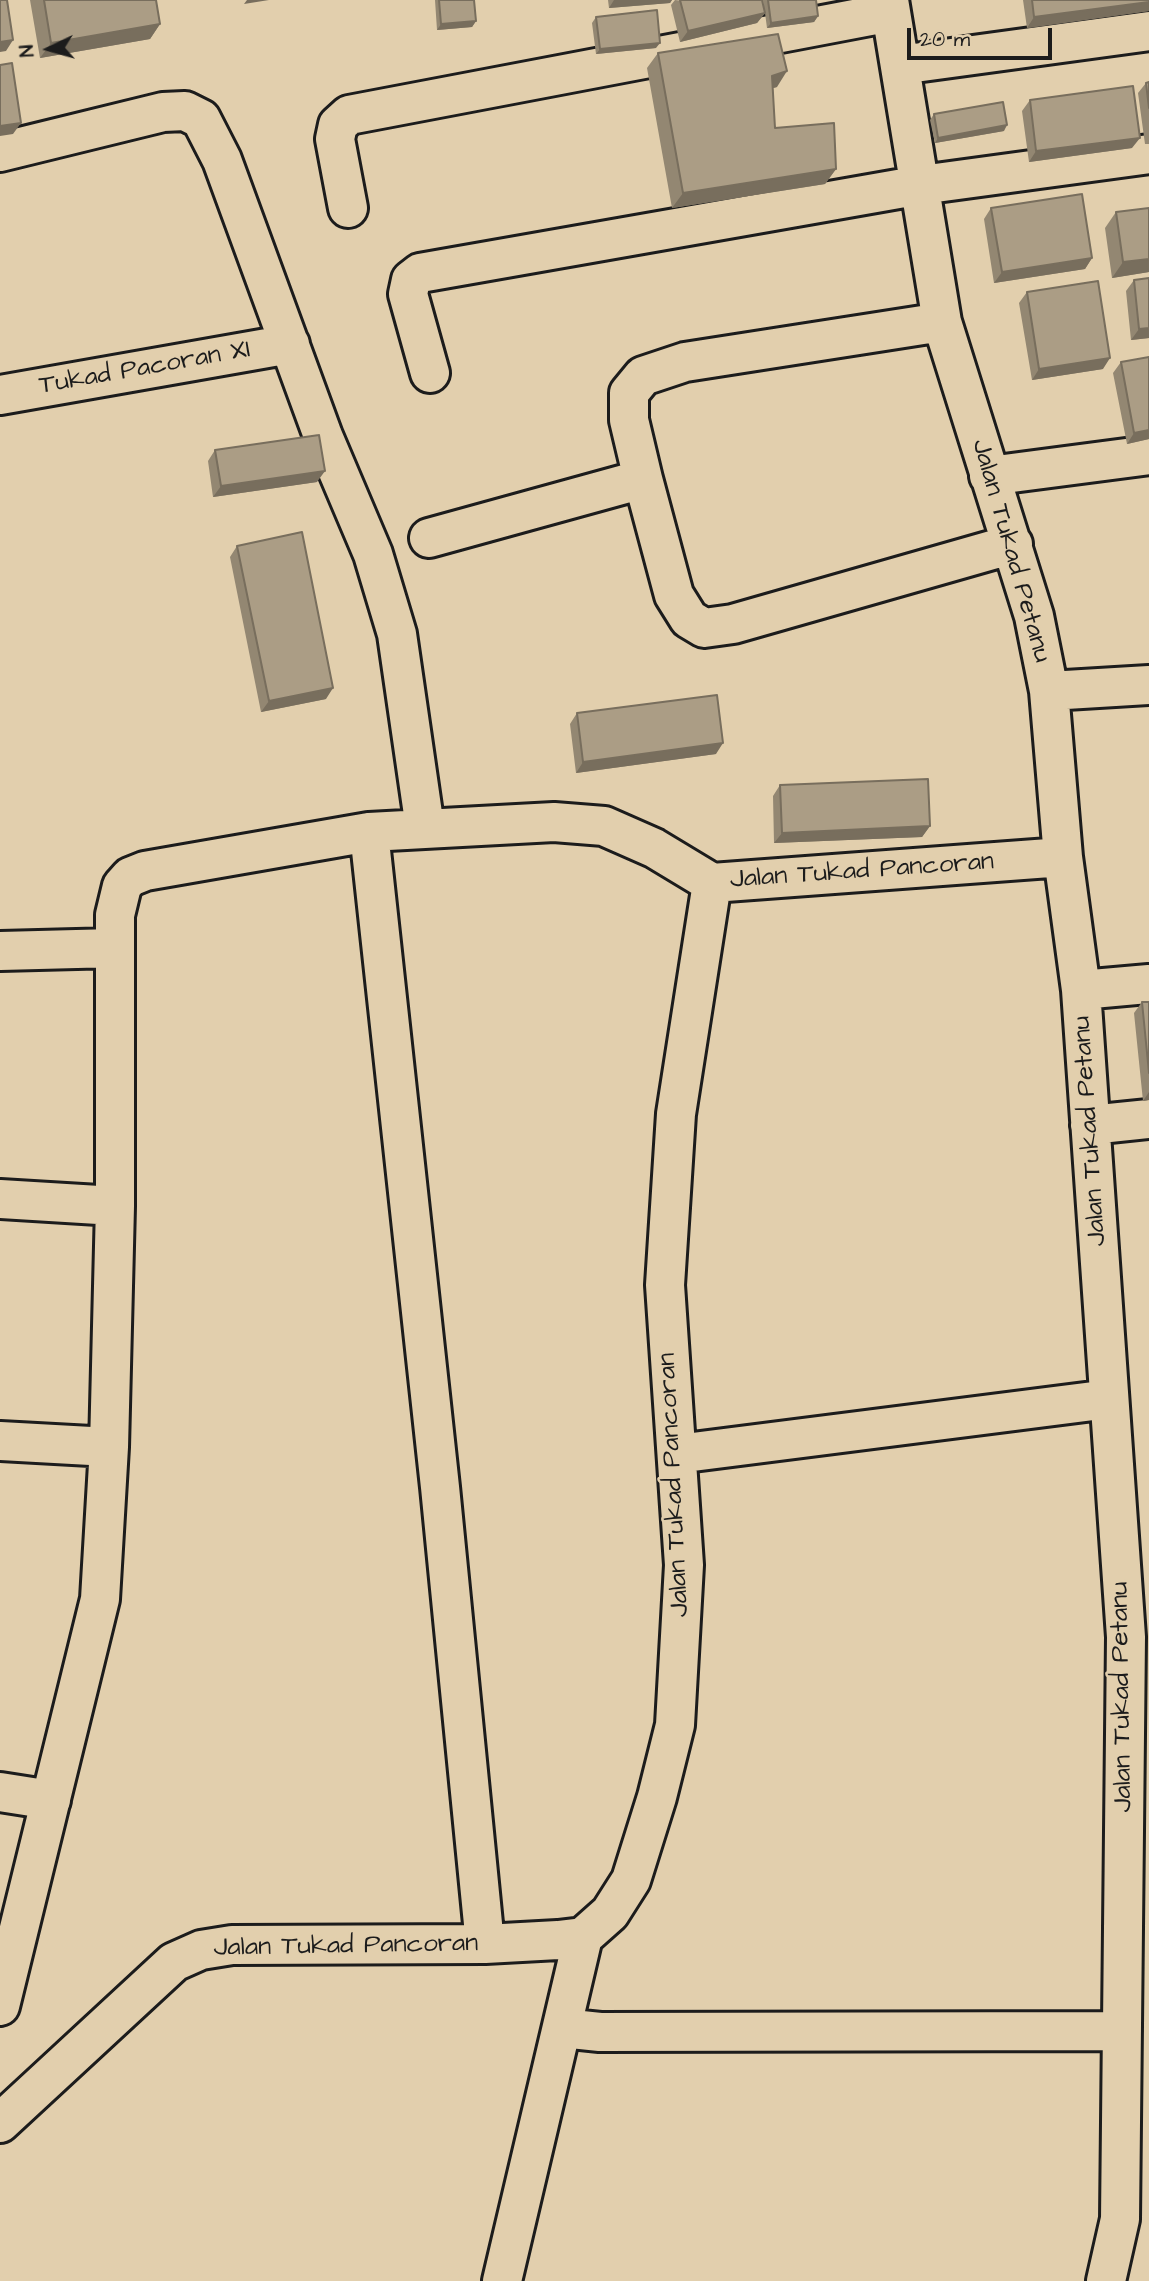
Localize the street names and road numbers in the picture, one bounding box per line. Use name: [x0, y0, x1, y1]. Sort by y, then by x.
street label: Tukad Pacoran XI: [37, 335, 253, 403]
street label: Jalan Tukad Petanu: [963, 436, 1057, 666]
street label: Jalan Tukad Pancoran: [729, 847, 995, 897]
street label: Jalan Tukad Petanu: [1067, 1015, 1115, 1247]
street label: Jalan Tukad Pancoran: [652, 1352, 698, 1618]
street label: Jalan Tukad Petanu: [1105, 1581, 1141, 1813]
street label: Jalan Tukad Pancoran: [213, 1929, 479, 1965]

